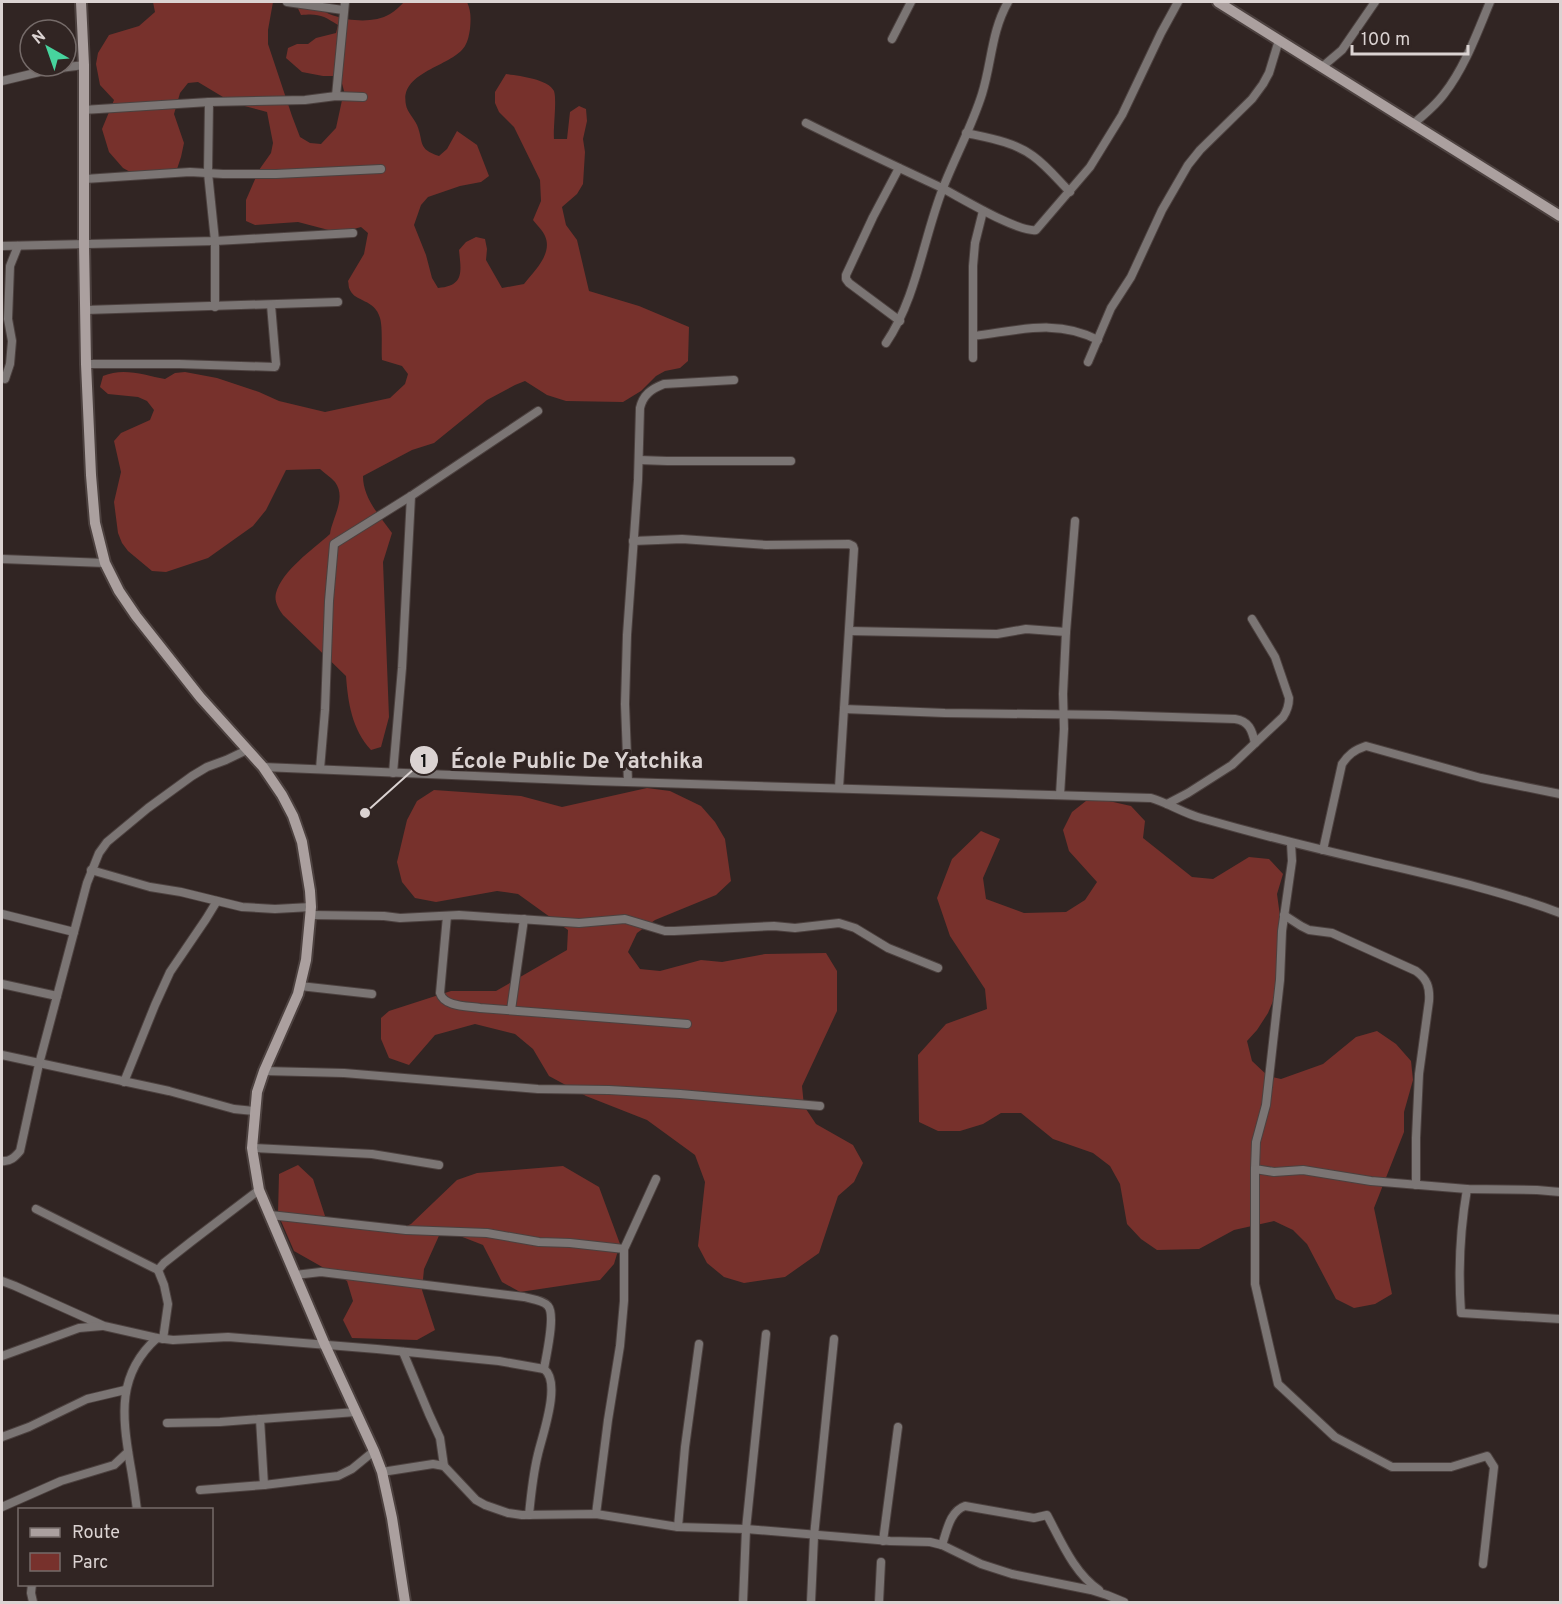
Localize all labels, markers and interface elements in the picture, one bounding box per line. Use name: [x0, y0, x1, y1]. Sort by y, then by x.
north arrow: [18, 18, 78, 78]
scale bar: [1352, 18, 1468, 56]
text: N: [29, 27, 50, 49]
text: 100 m: [1361, 29, 1410, 52]
callout: École Public De Yatchika: [409, 740, 716, 780]
text: École Public De Yatchika: [451, 747, 703, 776]
text: 1: [420, 751, 428, 774]
legend: [18, 1508, 213, 1586]
text: Route: [72, 1522, 120, 1545]
text: Parc: [72, 1552, 108, 1575]

